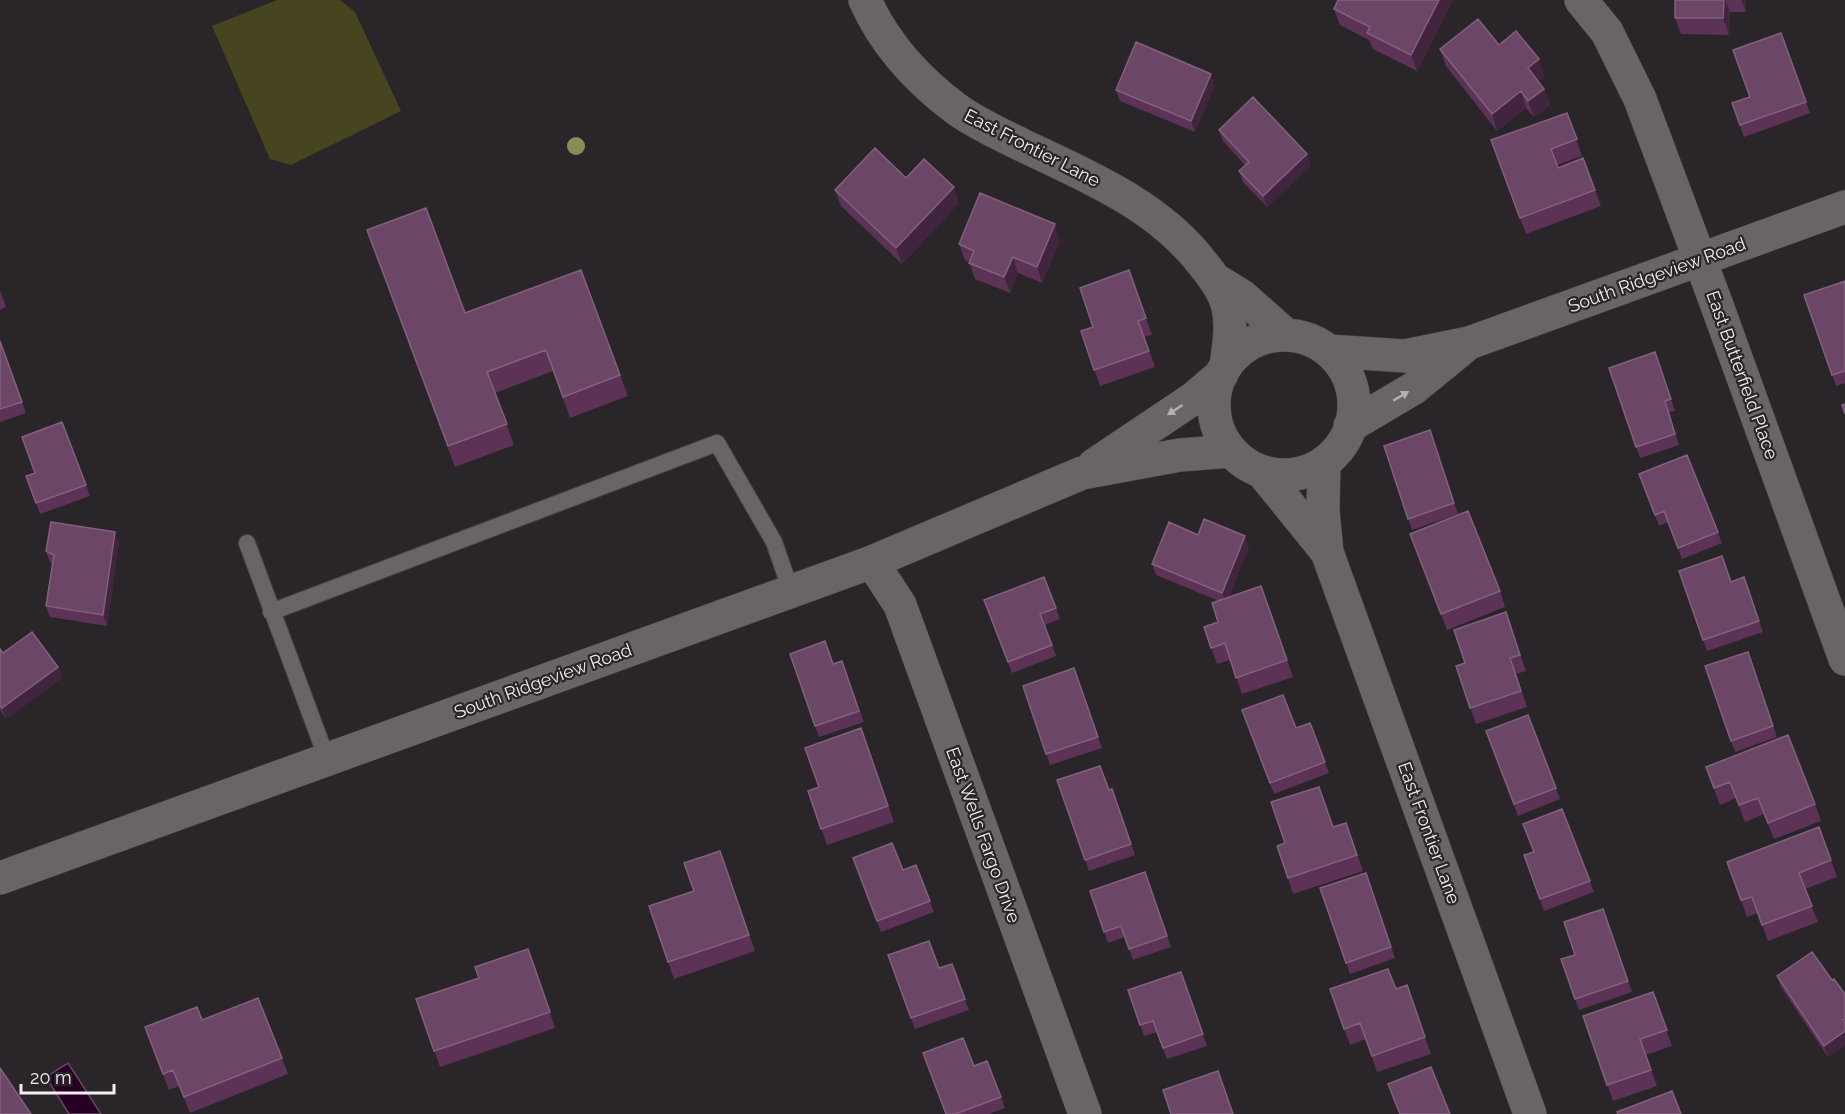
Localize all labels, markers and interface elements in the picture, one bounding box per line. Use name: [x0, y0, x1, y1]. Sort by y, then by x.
street label: East Frontier Lane: [961, 104, 1104, 191]
street label: South Ridgeview Road: [1565, 233, 1748, 316]
street label: East Butterfield Place: [1702, 288, 1783, 462]
one-way arrow: [1393, 391, 1410, 401]
one-way arrow: [1167, 404, 1184, 415]
street label: South Ridgeview Road: [451, 639, 634, 722]
street label: East Wells Fargo Drive: [942, 744, 1025, 926]
street label: East Frontier Lane: [1394, 759, 1465, 907]
scale bar: [21, 1057, 114, 1095]
text: 20 m: [30, 1067, 72, 1088]

